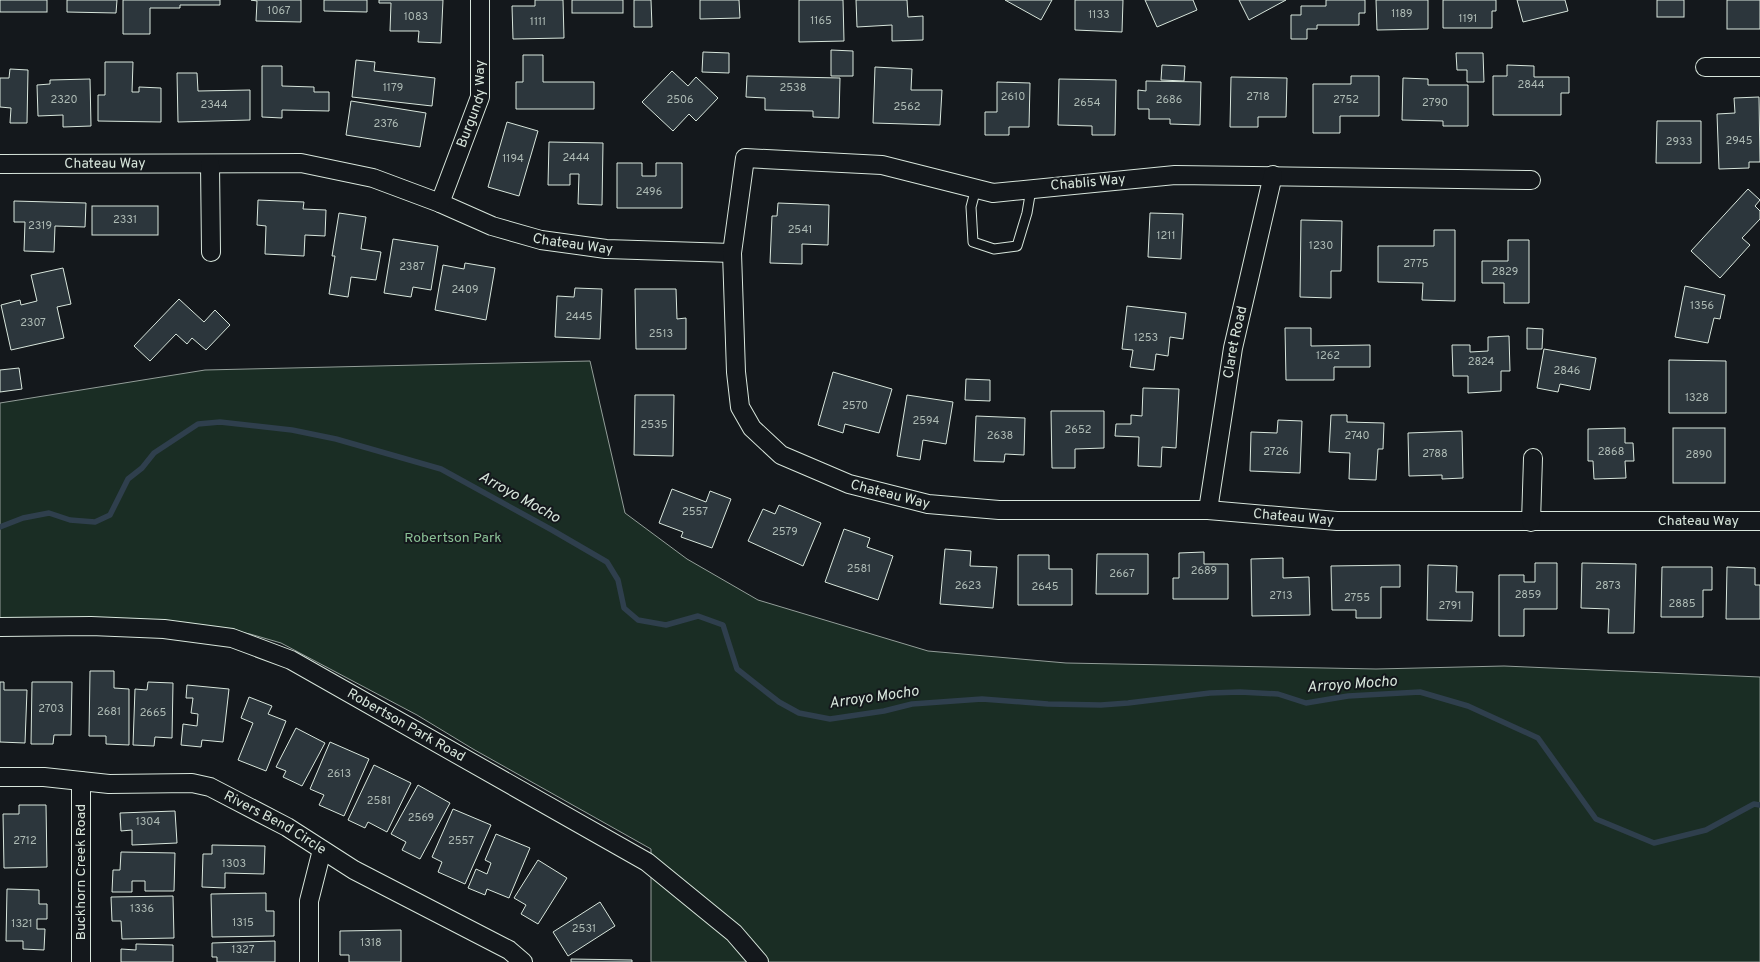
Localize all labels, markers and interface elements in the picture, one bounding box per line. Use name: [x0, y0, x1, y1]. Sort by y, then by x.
house number: 1067: [267, 4, 291, 18]
house number: 1189: [1391, 7, 1413, 21]
house number: 1133: [1088, 8, 1110, 22]
house number: 1083: [404, 10, 428, 24]
house number: 1191: [1459, 12, 1477, 26]
house number: 1165: [810, 14, 832, 28]
house number: 1111: [530, 15, 546, 29]
street label: Burgundy Way: [453, 60, 489, 150]
house number: 2844: [1517, 78, 1545, 92]
house number: 1179: [383, 81, 403, 95]
house number: 2538: [780, 81, 806, 95]
house number: 2610: [1001, 90, 1025, 104]
house number: 2718: [1246, 90, 1270, 104]
house number: 2320: [51, 93, 77, 107]
house number: 2506: [666, 93, 694, 107]
house number: 2686: [1156, 93, 1182, 107]
house number: 2752: [1333, 93, 1359, 107]
house number: 2654: [1073, 96, 1101, 110]
house number: 2790: [1422, 96, 1448, 110]
house number: 2344: [200, 98, 228, 112]
house number: 2562: [894, 100, 920, 114]
house number: 2376: [373, 117, 399, 131]
house number: 2945: [1726, 134, 1753, 148]
house number: 2933: [1666, 135, 1692, 149]
house number: 2444: [562, 151, 590, 165]
house number: 1194: [502, 152, 524, 166]
street label: Chateau Way: [64, 155, 146, 172]
street label: Chablis Way: [1050, 171, 1126, 195]
house number: 2496: [636, 185, 662, 199]
house number: 2331: [113, 213, 137, 227]
house number: 2319: [28, 219, 52, 233]
house number: 2541: [788, 223, 812, 237]
street label: Chateau Way: [530, 229, 613, 258]
house number: 1211: [1156, 229, 1176, 243]
house number: 1230: [1309, 239, 1333, 253]
house number: 2775: [1403, 257, 1429, 271]
house number: 2387: [399, 260, 425, 274]
house number: 2829: [1492, 265, 1518, 279]
house number: 2409: [451, 283, 479, 297]
house number: 1356: [1690, 299, 1714, 313]
street label: Claret Road: [1220, 304, 1251, 380]
house number: 2445: [565, 310, 593, 324]
house number: 2307: [20, 316, 46, 330]
house number: 2513: [649, 327, 673, 341]
house number: 1253: [1134, 331, 1158, 345]
house number: 1262: [1316, 349, 1340, 363]
house number: 2824: [1468, 355, 1495, 369]
house number: 2846: [1554, 364, 1580, 378]
house number: 1328: [1685, 391, 1709, 405]
house number: 2570: [842, 399, 868, 413]
house number: 2594: [913, 414, 940, 428]
house number: 2535: [640, 418, 668, 432]
house number: 2652: [1065, 423, 1091, 437]
house number: 2638: [987, 429, 1013, 443]
house number: 2740: [1344, 429, 1370, 443]
house number: 2726: [1263, 445, 1289, 459]
house number: 2868: [1598, 445, 1624, 459]
house number: 2788: [1422, 447, 1448, 461]
house number: 2890: [1686, 448, 1712, 462]
water label: Arroyo Mocho: [475, 468, 563, 528]
street label: Chateau Way: [849, 476, 932, 513]
house number: 2557: [682, 505, 708, 519]
street label: Chateau Way: [1252, 505, 1335, 529]
street label: Chateau Way: [1658, 513, 1739, 530]
house number: 2579: [772, 525, 798, 539]
park label: Robertson Park: [404, 530, 502, 547]
house number: 2581: [847, 562, 871, 576]
house number: 2689: [1191, 564, 1217, 578]
house number: 2667: [1109, 567, 1135, 581]
house number: 2623: [955, 579, 981, 593]
house number: 2873: [1595, 579, 1621, 593]
house number: 2645: [1032, 580, 1059, 594]
house number: 2859: [1515, 588, 1541, 602]
house number: 2713: [1269, 589, 1293, 603]
house number: 2755: [1344, 591, 1370, 605]
house number: 2885: [1668, 597, 1696, 611]
house number: 2791: [1438, 599, 1462, 613]
water label: Arroyo Mocho: [1306, 672, 1398, 698]
water label: Arroyo Mocho: [828, 682, 920, 714]
street label: Robertson Park Road: [344, 685, 468, 766]
house number: 2703: [38, 702, 64, 716]
house number: 2681: [97, 705, 121, 719]
house number: 2665: [140, 706, 167, 720]
house number: 2613: [327, 767, 351, 781]
street label: Rivers Bend Circle: [221, 787, 329, 858]
house number: 2581: [367, 794, 391, 808]
street label: Buckhorn Creek Road: [73, 804, 90, 940]
house number: 2569: [408, 811, 434, 825]
house number: 1304: [136, 815, 160, 829]
house number: 2712: [13, 834, 37, 848]
house number: 2557: [448, 834, 474, 848]
house number: 1303: [222, 857, 246, 871]
house number: 1336: [130, 902, 154, 916]
house number: 1315: [232, 916, 254, 930]
house number: 1321: [11, 917, 33, 931]
house number: 2531: [572, 922, 596, 936]
house number: 1318: [360, 936, 382, 950]
house number: 1327: [232, 943, 255, 957]

